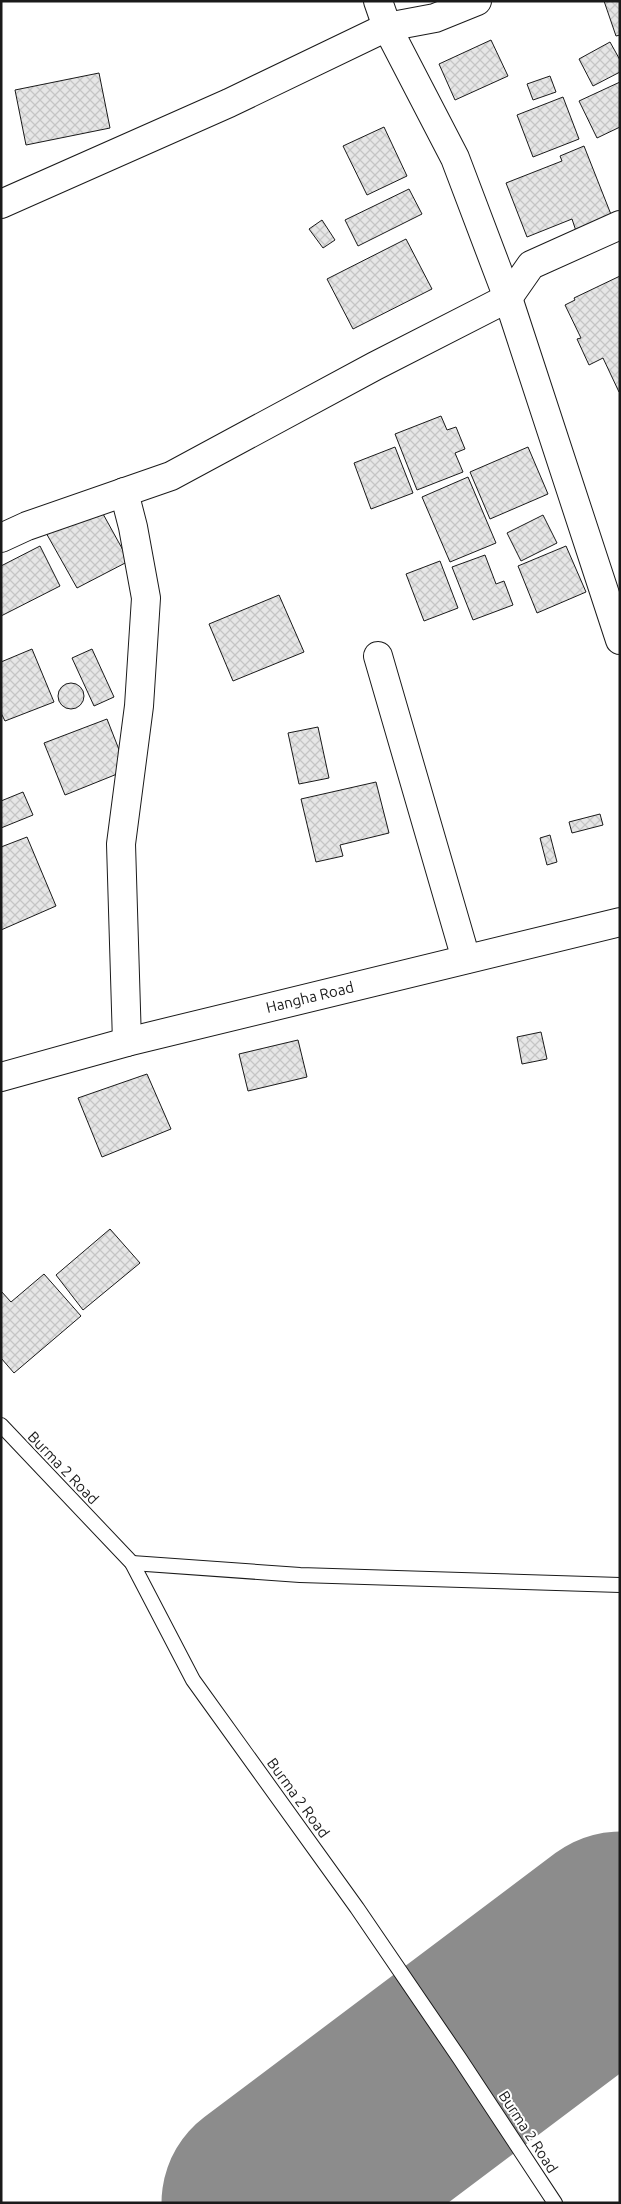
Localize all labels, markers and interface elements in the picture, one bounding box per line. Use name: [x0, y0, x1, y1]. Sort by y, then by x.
street label: Hangha Road: [264, 978, 355, 1016]
street label: Burma 2 Road: [24, 1428, 102, 1507]
street label: Burma 2 Road: [264, 1755, 333, 1841]
street label: Burma 2 Road: [496, 2088, 561, 2176]

